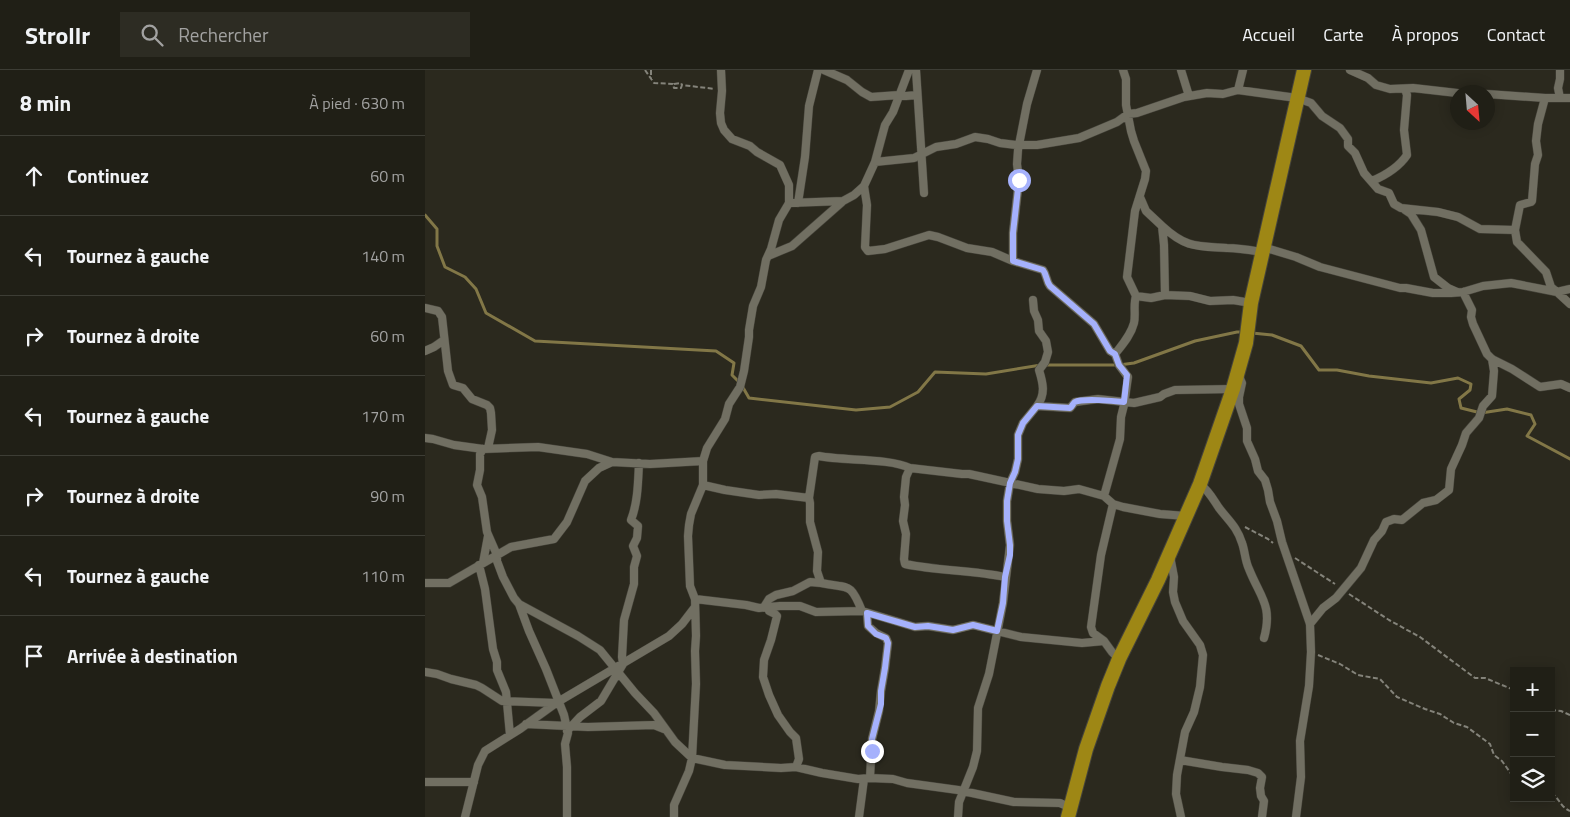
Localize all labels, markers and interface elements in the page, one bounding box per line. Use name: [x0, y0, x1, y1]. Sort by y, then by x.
search box: [120, 12, 470, 57]
text: Strollr: [25, 17, 90, 53]
text: Rechercher: [178, 20, 269, 49]
icon: search: [138, 21, 166, 49]
text: Accueil: [1242, 21, 1295, 48]
text: Carte: [1323, 21, 1364, 48]
text: À propos: [1392, 21, 1459, 48]
text: Contact: [1487, 21, 1545, 48]
north arrow: [1450, 85, 1495, 130]
text: 8 min: [20, 87, 71, 119]
text: À pied · 630 m: [309, 91, 405, 115]
text: Continuez: [67, 161, 149, 190]
icon: ahead: [20, 162, 48, 190]
text: 60 m: [370, 164, 405, 188]
route start: [1008, 169, 1031, 192]
text: Tournez à gauche: [67, 241, 209, 270]
icon: left: [20, 242, 48, 270]
text: 140 m: [361, 244, 405, 268]
text: Tournez à droite: [67, 321, 199, 350]
icon: right: [20, 322, 48, 350]
text: 60 m: [370, 324, 405, 348]
text: Tournez à gauche: [67, 401, 209, 430]
icon: left: [20, 402, 48, 430]
text: 170 m: [361, 404, 405, 428]
text: Tournez à droite: [67, 481, 199, 510]
icon: right: [20, 482, 48, 510]
text: 90 m: [370, 484, 405, 508]
text: Tournez à gauche: [67, 561, 209, 590]
icon: left: [20, 562, 48, 590]
text: 110 m: [361, 564, 405, 588]
text: Arrivée à destination: [67, 641, 238, 670]
icon: arrive: [20, 642, 48, 670]
map controls: [1510, 667, 1555, 802]
button: +: [1510, 667, 1555, 712]
button: −: [1510, 712, 1555, 757]
route end: [861, 740, 884, 763]
button: layers: [1510, 757, 1555, 802]

